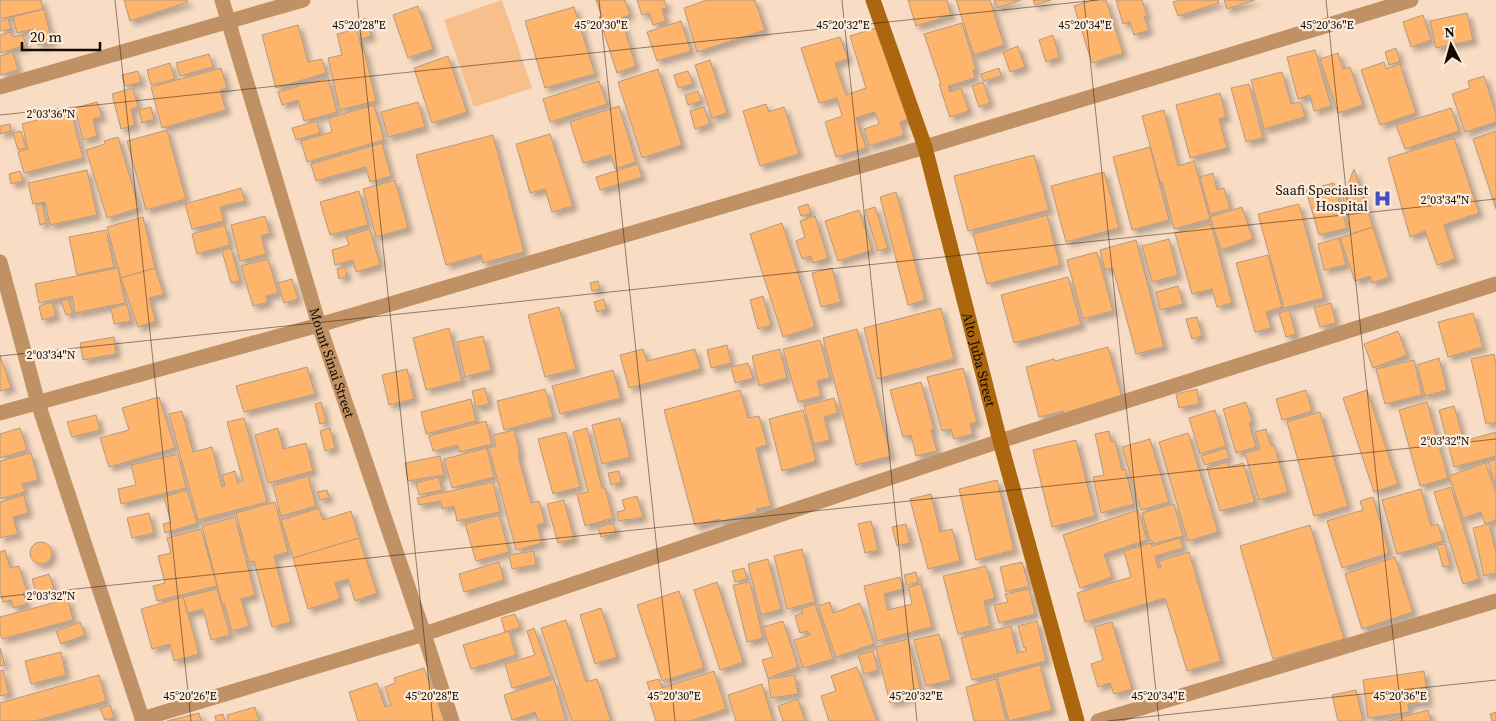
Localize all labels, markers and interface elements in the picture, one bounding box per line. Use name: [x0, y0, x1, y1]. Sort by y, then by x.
text: 45°20'28"E: [332, 17, 386, 33]
text: 45°20'30"E: [574, 17, 628, 33]
text: 45°20'32"E: [816, 17, 870, 33]
text: 45°20'34"E: [1058, 17, 1112, 33]
text: 45°20'36"E: [1300, 17, 1354, 33]
scale bar: [22, 20, 100, 52]
north arrow: [1426, 20, 1476, 70]
text: N: [1444, 22, 1456, 43]
text: 20 m: [30, 26, 62, 47]
text: 2°03'36"N: [26, 106, 76, 122]
place label: Saafi Specialist Hospital: [1275, 180, 1368, 216]
hospital icon: Saafi Specialist Hospital: [1372, 188, 1392, 208]
text: 2°03'34"N: [1420, 192, 1470, 208]
street label: Mount Sinai Street: [304, 305, 360, 421]
street label: Alto Juba Street: [958, 310, 1001, 409]
text: 2°03'34"N: [26, 347, 76, 363]
text: 2°03'32"N: [1420, 433, 1470, 449]
text: 2°03'32"N: [26, 588, 76, 604]
text: 45°20'26"E: [163, 688, 217, 704]
text: 45°20'28"E: [405, 688, 459, 704]
text: 45°20'30"E: [647, 688, 701, 704]
text: 45°20'32"E: [889, 688, 943, 704]
text: 45°20'34"E: [1131, 688, 1185, 704]
text: 45°20'36"E: [1373, 688, 1427, 704]

